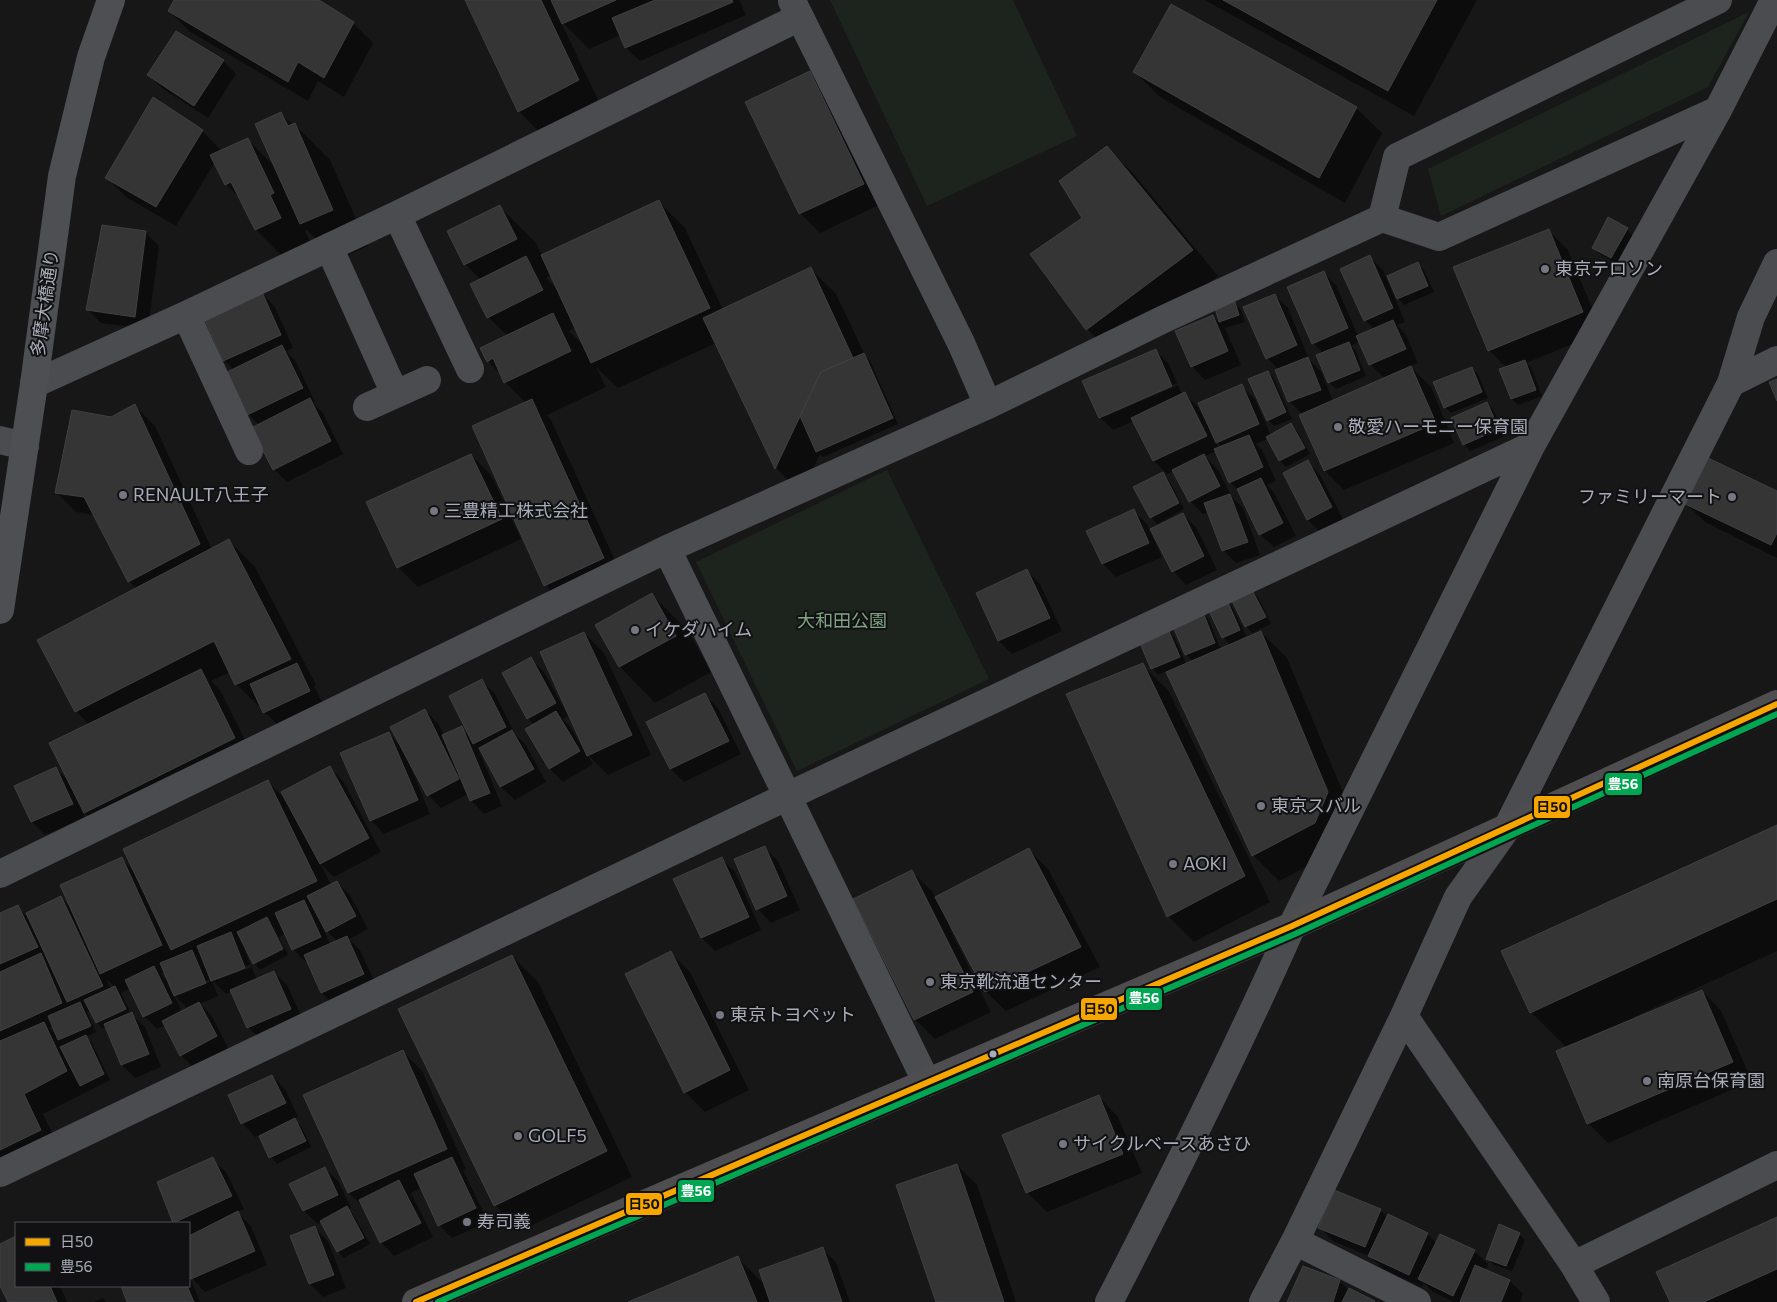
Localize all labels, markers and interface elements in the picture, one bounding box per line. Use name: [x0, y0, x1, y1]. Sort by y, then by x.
street label: 多摩大橋通り: [26, 248, 62, 358]
place label: 東京テロソン: [1555, 257, 1663, 279]
marker: 東京テロソン: [1539, 263, 1551, 275]
place label: 敬愛ハーモニー保育園: [1348, 415, 1528, 437]
marker: 敬愛ハーモニー保育園: [1332, 421, 1344, 433]
place label: RENAULT八王子: [133, 483, 268, 505]
place label: ファミリーマート: [1578, 485, 1722, 507]
marker: RENAULT八王子: [117, 489, 129, 501]
marker: ファミリーマート: [1726, 491, 1738, 503]
place label: 三豊精工株式会社: [444, 499, 588, 521]
marker: 三豊精工株式会社: [428, 505, 440, 517]
park label: 大和田公園: [797, 609, 887, 631]
place label: イケダハイム: [645, 618, 752, 640]
marker: イケダハイム: [629, 624, 641, 636]
line badge: 豊56: [1604, 772, 1643, 796]
text: 豊56: [1608, 775, 1639, 792]
place label: 東京スバル: [1271, 794, 1361, 816]
line badge: 日50: [1533, 795, 1571, 819]
text: 日50: [1536, 798, 1568, 815]
marker: 東京スバル: [1255, 800, 1267, 812]
place label: AOKI: [1183, 852, 1227, 874]
marker: AOKI: [1167, 858, 1179, 870]
place label: 東京靴流通センター: [940, 970, 1102, 992]
marker: 東京靴流通センター: [924, 976, 936, 988]
line badge: 豊56: [1125, 987, 1163, 1011]
text: 豊56: [1129, 989, 1160, 1006]
line badge: 日50: [1080, 997, 1118, 1021]
text: 日50: [1083, 1000, 1115, 1017]
place label: 東京トヨペット: [730, 1003, 856, 1025]
marker: 東京トヨペット: [714, 1009, 726, 1021]
unlabelled marker: [988, 1049, 998, 1059]
place label: 南原台保育園: [1657, 1069, 1765, 1091]
marker: 南原台保育園: [1641, 1075, 1653, 1087]
place label: GOLF5: [528, 1124, 587, 1146]
marker: GOLF5: [512, 1130, 524, 1142]
place label: サイクルベースあさひ: [1073, 1132, 1251, 1154]
marker: サイクルベースあさひ: [1057, 1138, 1069, 1150]
line badge: 豊56: [677, 1179, 715, 1203]
text: 豊56: [681, 1182, 712, 1199]
line badge: 日50: [625, 1192, 663, 1216]
text: 日50: [628, 1195, 660, 1212]
place label: 寿司義: [477, 1210, 531, 1232]
marker: 寿司義: [461, 1216, 473, 1228]
legend: [15, 1222, 190, 1287]
text: 日50: [60, 1232, 93, 1250]
text: 豊56: [60, 1257, 93, 1275]

